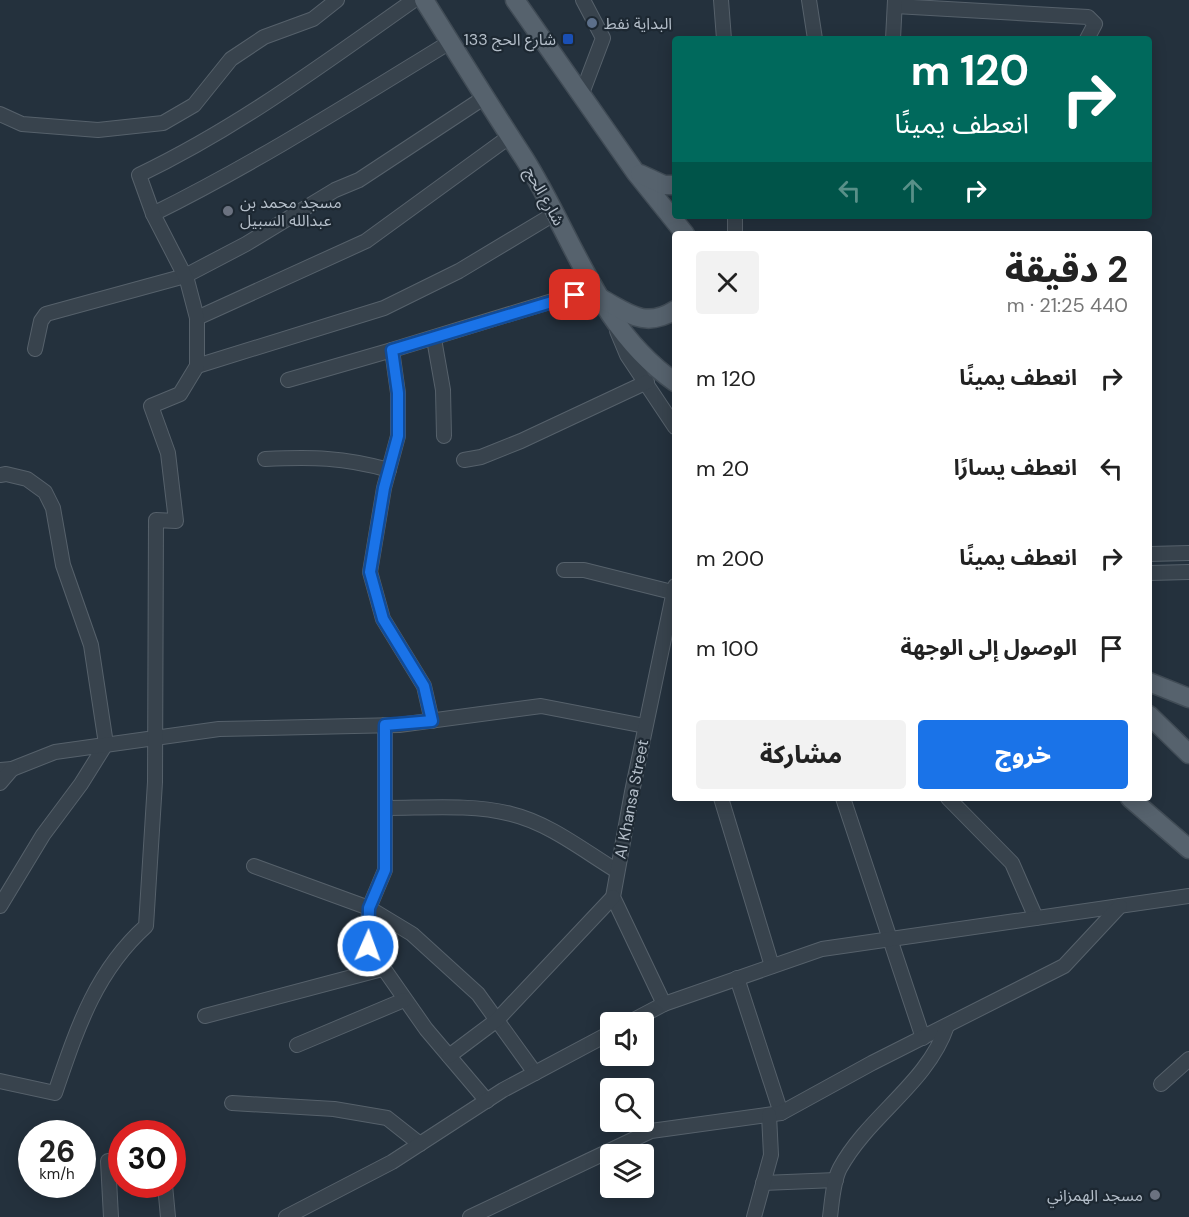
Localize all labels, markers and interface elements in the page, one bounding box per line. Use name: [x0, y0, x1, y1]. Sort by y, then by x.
place label: البداية نفط: [604, 13, 672, 34]
marker: البداية نفط: [585, 16, 599, 30]
place label: شارع الحج 133: [464, 29, 556, 52]
marker: شارع الحج 133: [561, 32, 575, 46]
text: 120 m: [911, 43, 1029, 98]
icon: right: [1050, 60, 1128, 138]
text: انعطف يمينًا: [894, 106, 1029, 141]
street label: شارع الحج: [518, 163, 569, 230]
icon: left: [833, 174, 866, 207]
icon: ahead: [896, 174, 929, 207]
icon: right: [959, 174, 992, 207]
place label: مسجد محمد بن عبدالله السبيل: [240, 192, 342, 231]
marker: مسجد محمد بن عبدالله السبيل: [221, 204, 235, 218]
text: 2 دقيقة: [1005, 246, 1128, 293]
button: close: [696, 251, 759, 314]
pin: [549, 269, 600, 320]
icon: arrive: [558, 278, 591, 311]
text: 440 m · 21:25: [1007, 292, 1128, 318]
icon: right: [1095, 362, 1128, 395]
text: انعطف يمينًا: [959, 363, 1077, 392]
text: 120 m: [696, 364, 756, 393]
icon: left: [1095, 452, 1128, 485]
text: انعطف يسارًا: [954, 453, 1077, 482]
text: 20 m: [696, 454, 749, 483]
icon: right: [1095, 542, 1128, 575]
text: انعطف يمينًا: [959, 543, 1077, 572]
text: 200 m: [696, 544, 764, 573]
icon: arrive: [1095, 632, 1128, 665]
text: الوصول إلى الوجهة: [901, 633, 1077, 662]
text: 100 m: [696, 634, 758, 663]
button: مشاركة: [696, 720, 906, 789]
button: خروج: [918, 720, 1128, 789]
street label: Al Khansa Street: [610, 738, 653, 861]
position arrow: [336, 914, 400, 978]
map controls: [600, 1012, 654, 1198]
button: sound: [600, 1012, 654, 1066]
button: search: [600, 1078, 654, 1132]
speed limit sign: 30: [108, 1120, 186, 1198]
text: 26: [39, 1132, 75, 1171]
button: layers: [600, 1144, 654, 1198]
text: km/h: [39, 1164, 75, 1184]
place label: مسجد الهمزاني: [1047, 1185, 1143, 1208]
marker: مسجد الهمزاني: [1148, 1188, 1162, 1202]

